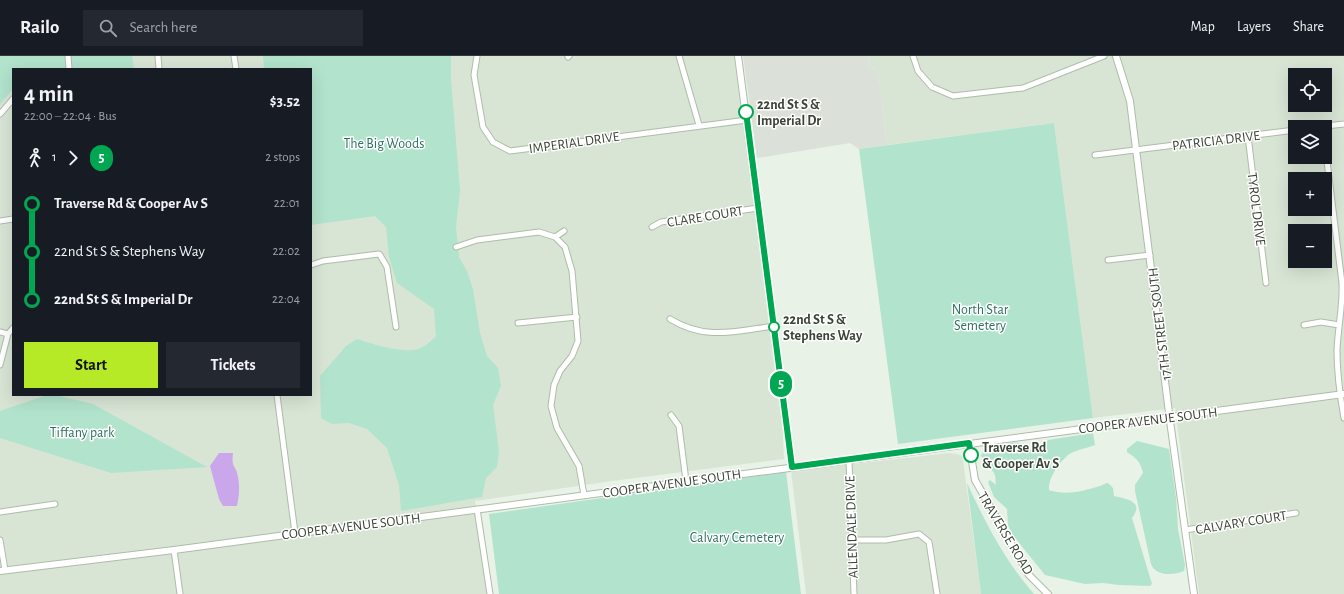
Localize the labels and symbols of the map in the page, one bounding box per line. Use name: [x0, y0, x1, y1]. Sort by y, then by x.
place label: 22nd St S & Imperial Dr: [757, 98, 821, 128]
marker: 22nd St S & Imperial Dr: [738, 104, 754, 120]
street label: PATRICIA DRIVE: [1171, 129, 1261, 153]
street label: IMPERIAL DRIVE: [528, 130, 621, 156]
park label: The Big Woods: [344, 137, 424, 151]
street label: TYROL DRIVE: [1245, 172, 1267, 247]
street label: CLARE COURT: [666, 204, 744, 230]
street label: 17TH STREET SOUTH: [1146, 267, 1174, 381]
park label: North Star Semetery: [952, 303, 1009, 333]
place label: 22nd St S & Stephens Way: [783, 313, 863, 343]
marker: 22nd St S & Stephens Way: [768, 321, 780, 333]
line badge: 5: [768, 371, 794, 397]
street label: COOPER AVENUE SOUTH: [1078, 406, 1218, 436]
park label: Tiffany park: [50, 426, 115, 440]
place label: Traverse Rd & Cooper Av S: [982, 441, 1059, 471]
marker: Traverse Rd & Cooper Av S: [963, 447, 979, 463]
street label: COOPER AVENUE SOUTH: [602, 467, 742, 501]
street label: ALLENDALE DRIVE: [843, 475, 861, 579]
street label: TRAVERSE ROAD: [975, 490, 1035, 577]
street label: CALVARY COURT: [1194, 509, 1288, 537]
street label: COOPER AVENUE SOUTH: [281, 512, 421, 542]
park label: Calvary Cemetery: [690, 531, 784, 545]

